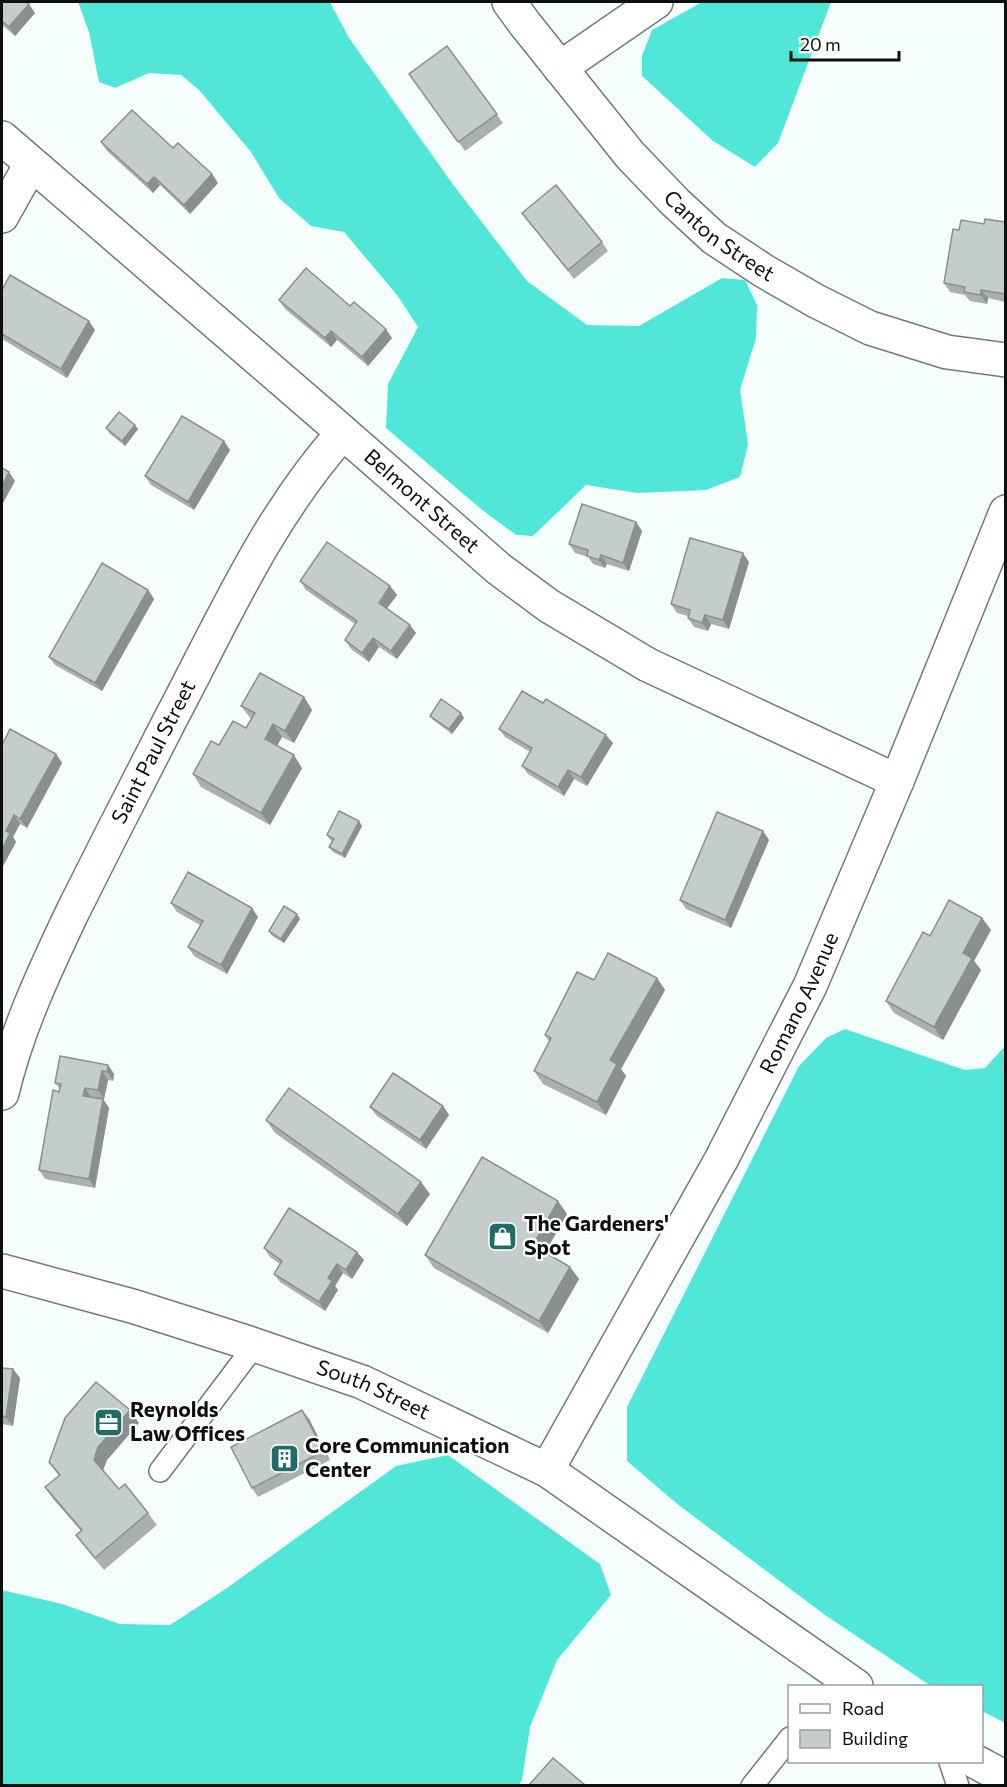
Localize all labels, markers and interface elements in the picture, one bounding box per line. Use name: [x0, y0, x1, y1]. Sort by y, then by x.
scale bar: [791, 24, 899, 62]
text: 20 m: [800, 33, 841, 55]
street label: Canton Street: [659, 184, 780, 285]
street label: Belmont Street: [360, 443, 485, 557]
street label: Saint Paul Street: [105, 675, 200, 827]
street label: Romano Avenue: [753, 928, 842, 1077]
place label: The Gardeners' Spot: [524, 1210, 669, 1259]
shop icon: The Gardeners' Spot: [487, 1220, 519, 1252]
street label: South Street: [314, 1353, 434, 1423]
place label: Reynolds Law Offices: [130, 1396, 245, 1445]
office icon: Reynolds Law Offices: [93, 1406, 125, 1438]
place label: Core Communication Center: [305, 1432, 510, 1481]
building icon: Core Communication Center: [268, 1442, 300, 1474]
legend: [788, 1685, 983, 1763]
text: Road: [842, 1697, 884, 1719]
text: Building: [842, 1727, 908, 1749]

